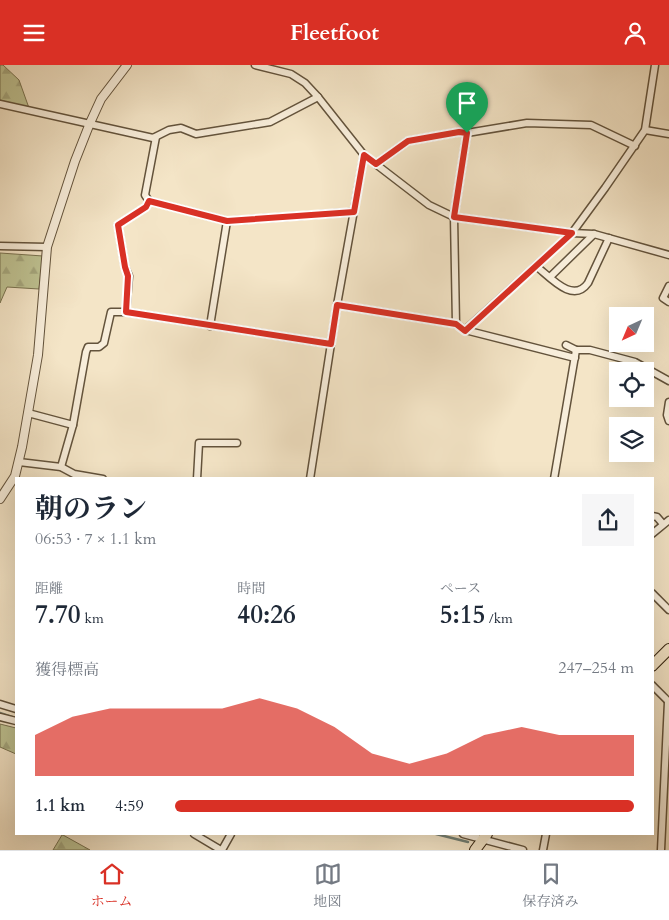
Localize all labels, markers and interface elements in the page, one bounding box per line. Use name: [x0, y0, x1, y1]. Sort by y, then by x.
text: Fleetfoot: [290, 18, 379, 48]
icon: menu: [20, 19, 48, 47]
icon: person: [621, 19, 649, 47]
pin: [446, 82, 488, 133]
icon: arrive: [453, 89, 481, 117]
north arrow: [609, 307, 654, 353]
map controls: [609, 307, 654, 462]
button: locate: [609, 362, 654, 407]
button: layers: [609, 417, 654, 462]
text: 朝のラン: [35, 490, 147, 528]
button: share: [582, 494, 634, 546]
text: 06:53 · 7 × 1.1 km: [35, 528, 156, 550]
text: 距離: [35, 579, 63, 598]
text: 時間: [237, 579, 265, 598]
text: ペース: [440, 579, 481, 598]
text: 7.70: [35, 598, 81, 632]
text: 40:26: [237, 598, 296, 632]
text: 5:15: [440, 598, 485, 632]
text: km: [81, 609, 104, 628]
text: /km: [485, 609, 513, 628]
text: 247–254 m: [558, 657, 634, 679]
text: 獲得標高: [35, 659, 99, 681]
text: 1.1 km: [35, 795, 85, 817]
text: 4:59: [115, 795, 144, 817]
tab: ホーム: [91, 860, 133, 911]
tab: 地図: [314, 860, 342, 911]
tab: 保存済み: [523, 860, 579, 911]

